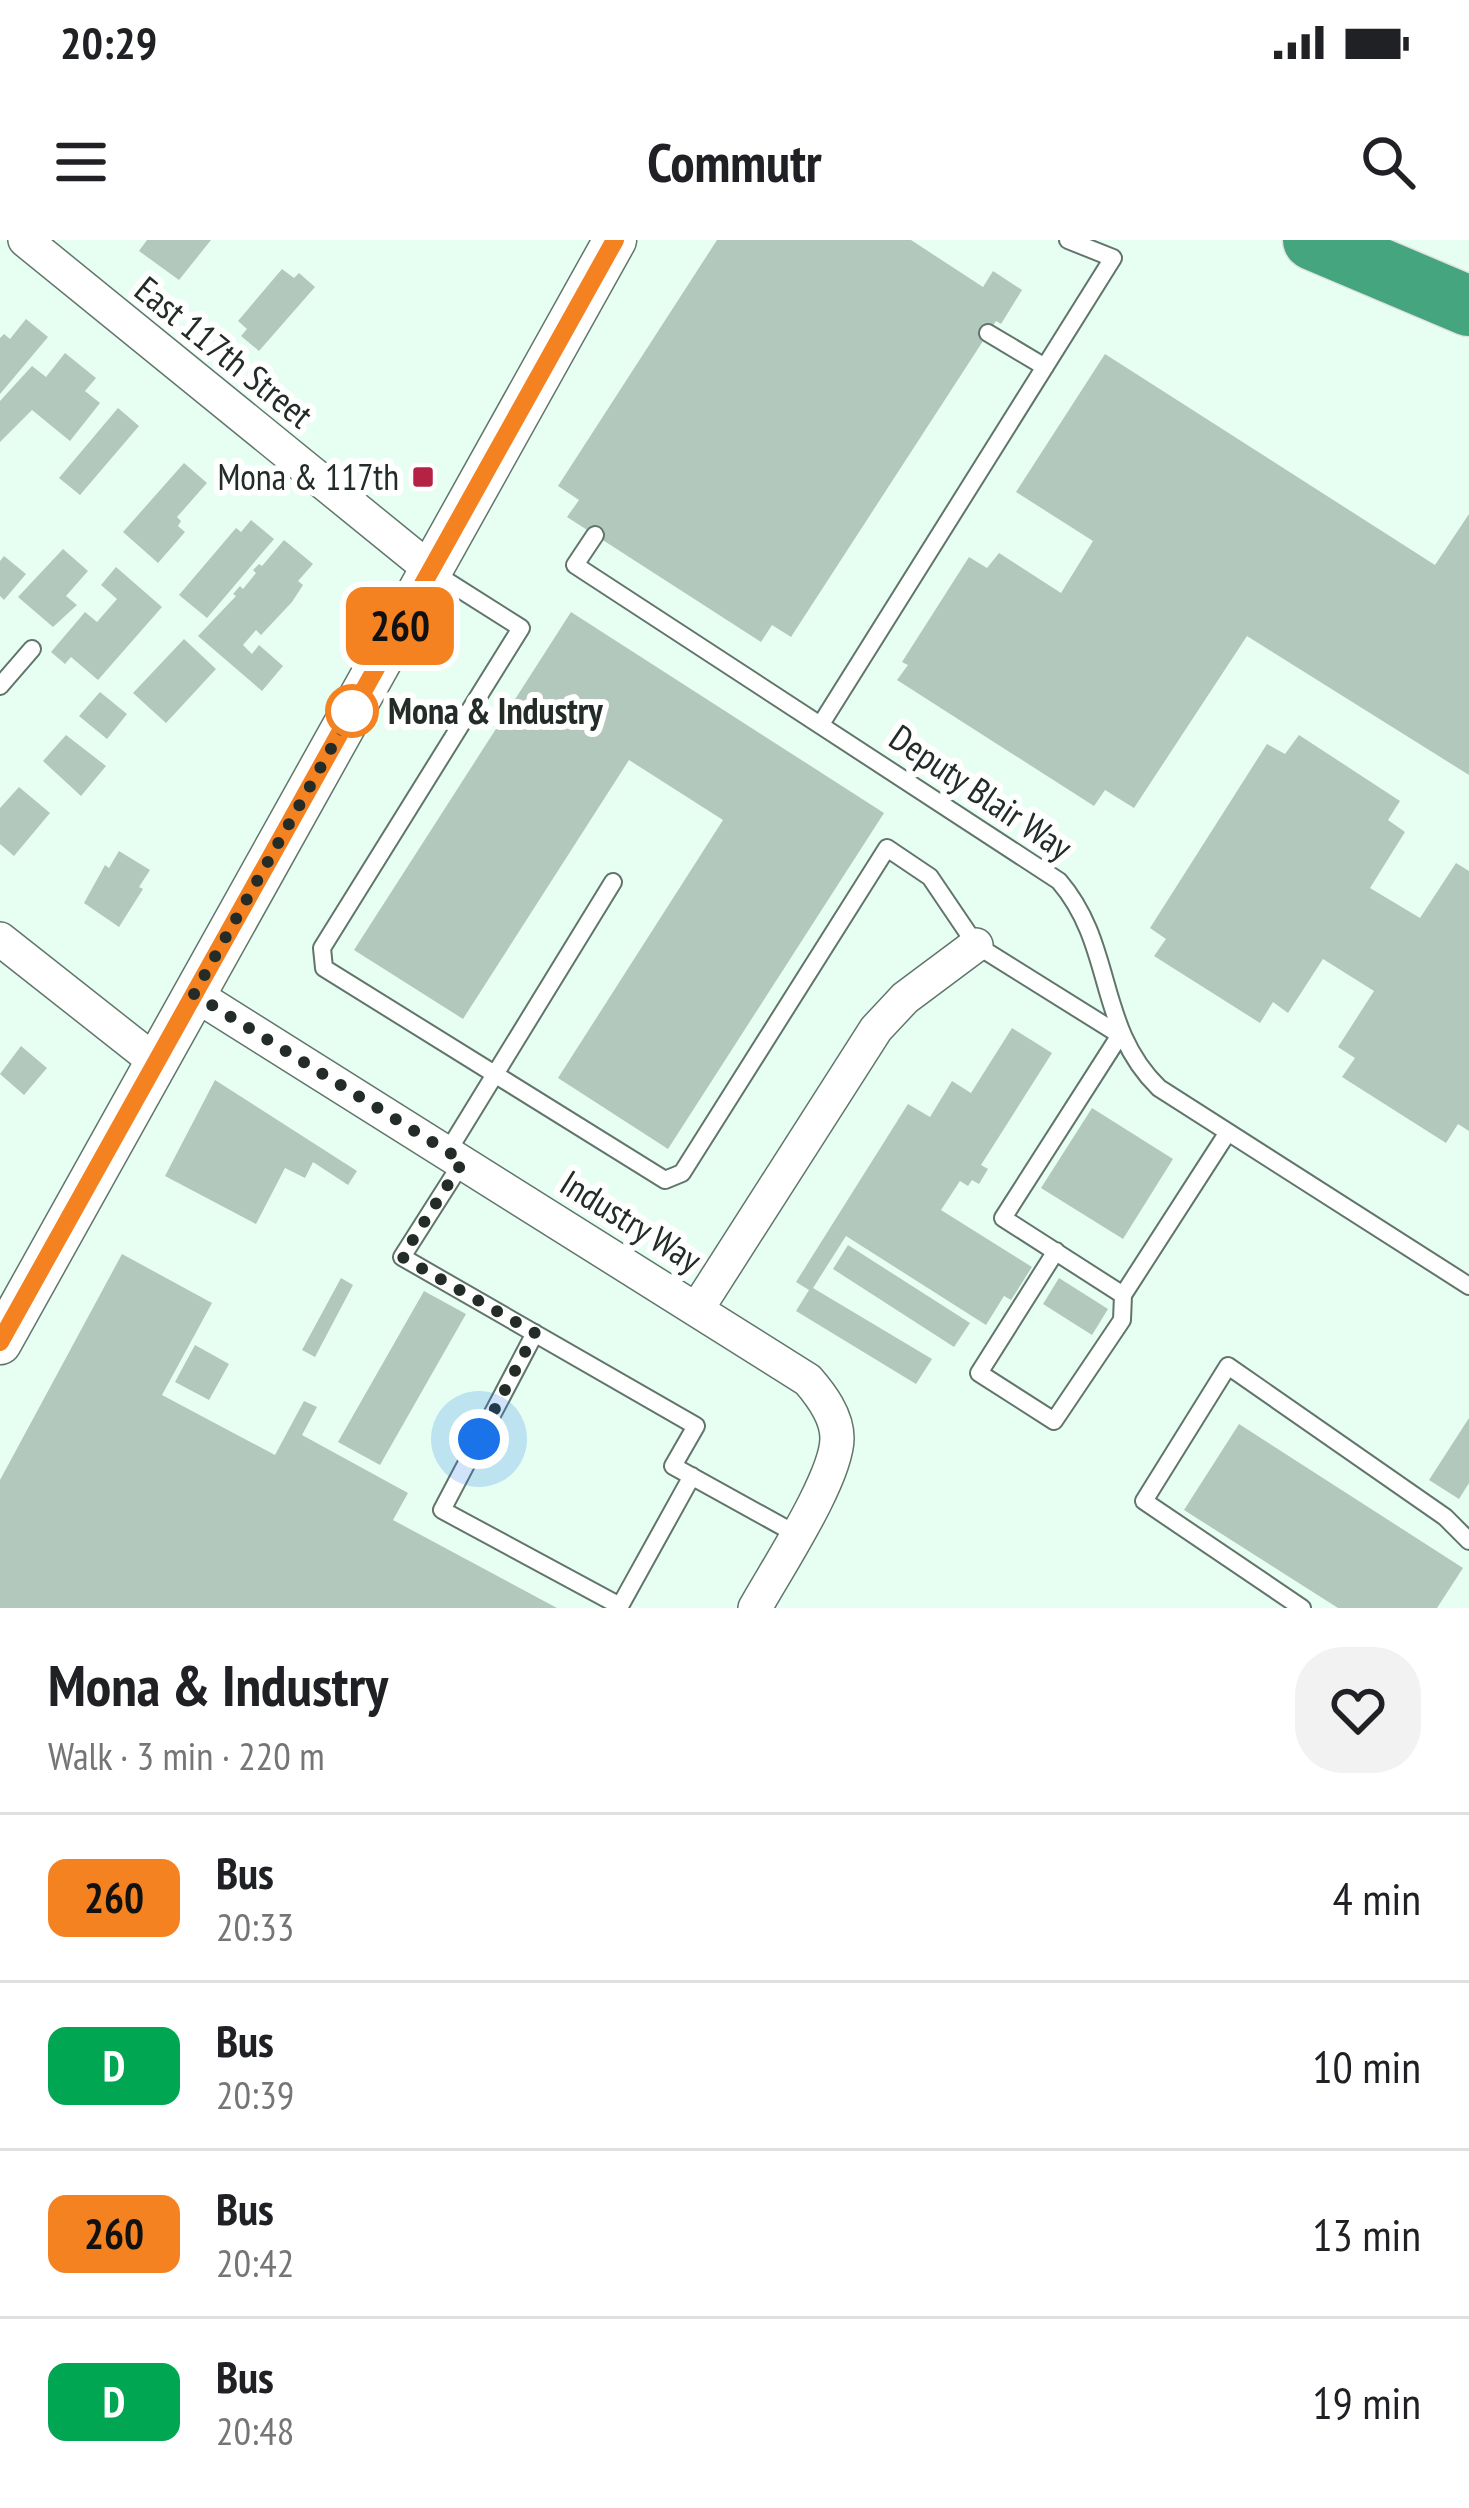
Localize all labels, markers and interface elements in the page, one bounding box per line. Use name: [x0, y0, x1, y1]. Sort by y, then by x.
text: 20:29: [60, 13, 157, 71]
text: Commutr: [647, 127, 822, 197]
icon: menu: [48, 129, 114, 195]
icon: search: [1355, 129, 1421, 195]
street label: East 117th Street: [126, 265, 323, 438]
place label: Mona & 117th: [217, 453, 399, 500]
marker: Mona & 117th: [410, 464, 436, 490]
line badge: 260: [331, 587, 469, 665]
text: 260: [370, 598, 430, 653]
marker: Mona & Industry: [327, 686, 377, 736]
place label: Mona & Industry: [388, 687, 603, 734]
street label: Deputy Blair Way: [881, 713, 1082, 870]
street label: Industry Way: [552, 1159, 711, 1283]
your location: [449, 1409, 509, 1469]
button: heart: [1295, 1647, 1421, 1773]
text: Mona & Industry: [48, 1648, 388, 1722]
text: Walk · 3 min · 220 m: [48, 1730, 325, 1781]
text: Bus: [216, 1843, 274, 1901]
text: 4 min: [1332, 1869, 1421, 1927]
text: 260: [84, 1870, 144, 1925]
text: 20:33: [216, 1901, 294, 1952]
text: Bus: [216, 2011, 274, 2069]
text: 10 min: [1312, 2037, 1421, 2095]
text: D: [103, 2038, 125, 2093]
text: 20:39: [216, 2069, 294, 2120]
text: Bus: [216, 2179, 274, 2237]
text: 13 min: [1312, 2205, 1421, 2263]
text: 260: [84, 2206, 144, 2261]
text: 20:42: [216, 2237, 294, 2288]
text: Bus: [216, 2347, 274, 2405]
text: 19 min: [1312, 2373, 1421, 2431]
text: D: [103, 2374, 125, 2429]
text: 20:48: [216, 2405, 294, 2456]

